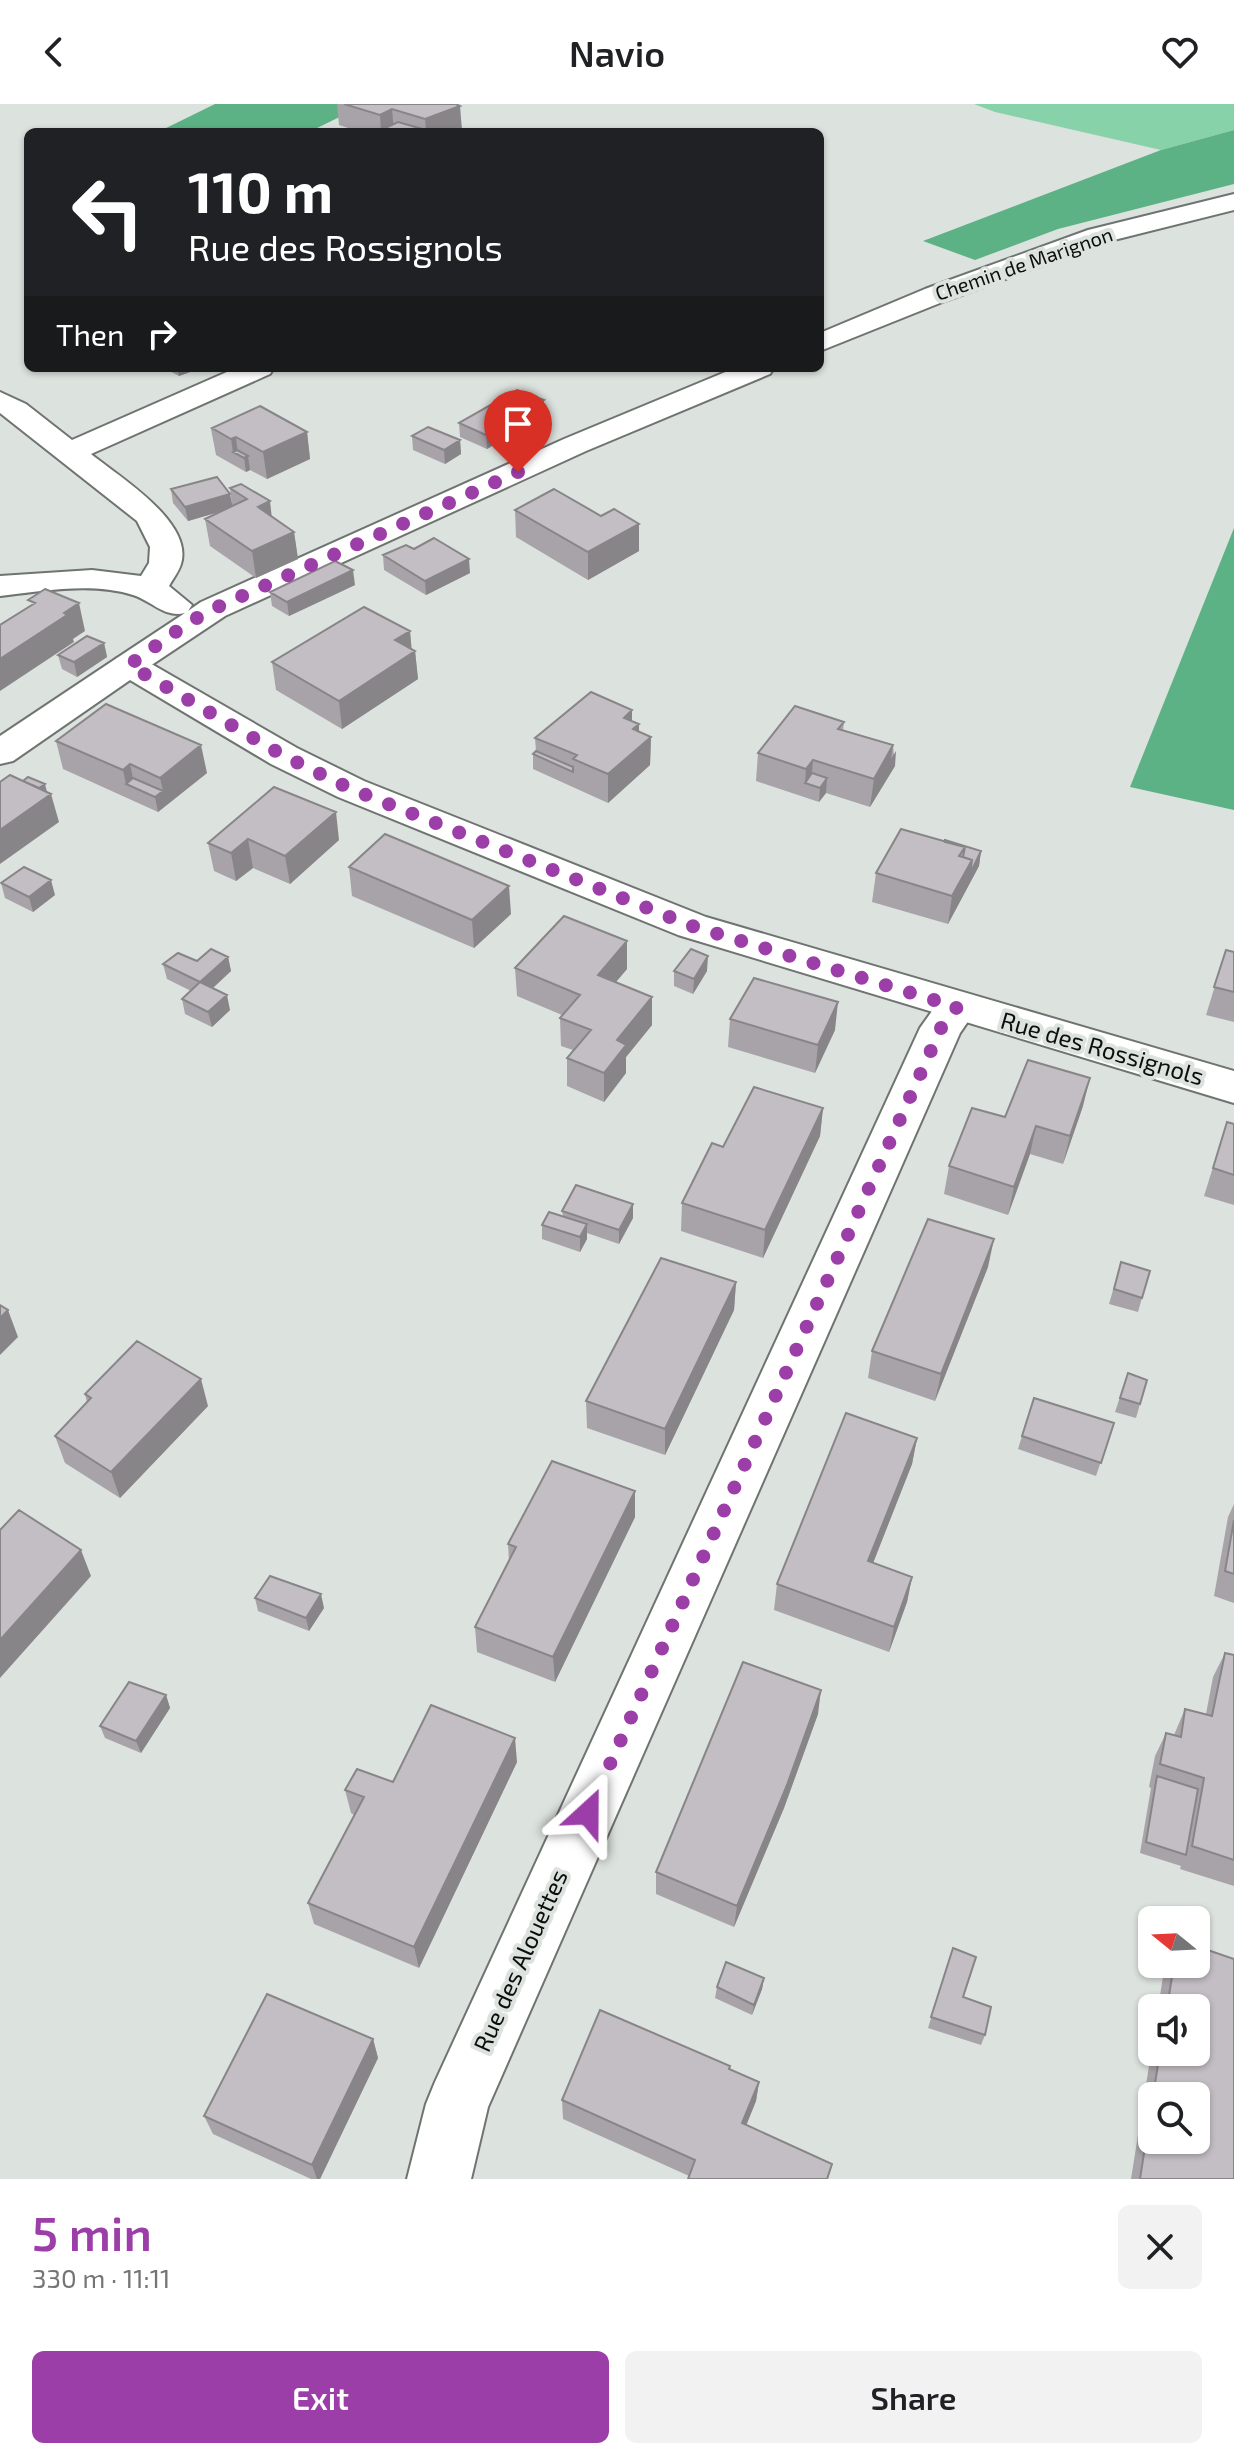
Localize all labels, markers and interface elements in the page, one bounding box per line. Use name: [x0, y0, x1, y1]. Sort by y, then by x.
icon: back: [32, 30, 76, 74]
icon: heart: [1158, 30, 1202, 74]
text: Navio: [569, 31, 665, 74]
text: 110 m: [188, 157, 333, 224]
icon: left: [56, 160, 160, 264]
street label: Chemin de Marignon: [932, 221, 1116, 305]
text: Rue des Rossignols: [188, 225, 503, 268]
icon: right: [140, 312, 184, 356]
text: Then: [56, 316, 124, 352]
pin: [484, 390, 552, 472]
icon: arrive: [496, 402, 540, 446]
street label: Rue des Rossignols: [998, 1005, 1207, 1090]
position arrow: [546, 1771, 630, 1855]
street label: Rue des Alouettes: [467, 1865, 573, 2056]
north arrow: [1138, 1906, 1210, 1978]
map controls: [1138, 1906, 1210, 2154]
button: sound: [1138, 1994, 1210, 2066]
button: search: [1138, 2082, 1210, 2154]
text: 5 min: [32, 2203, 152, 2261]
button: close: [1118, 2205, 1202, 2289]
text: 330 m · 11:11: [32, 2262, 170, 2293]
button: Exit: [32, 2351, 609, 2443]
button: Share: [625, 2351, 1202, 2443]

